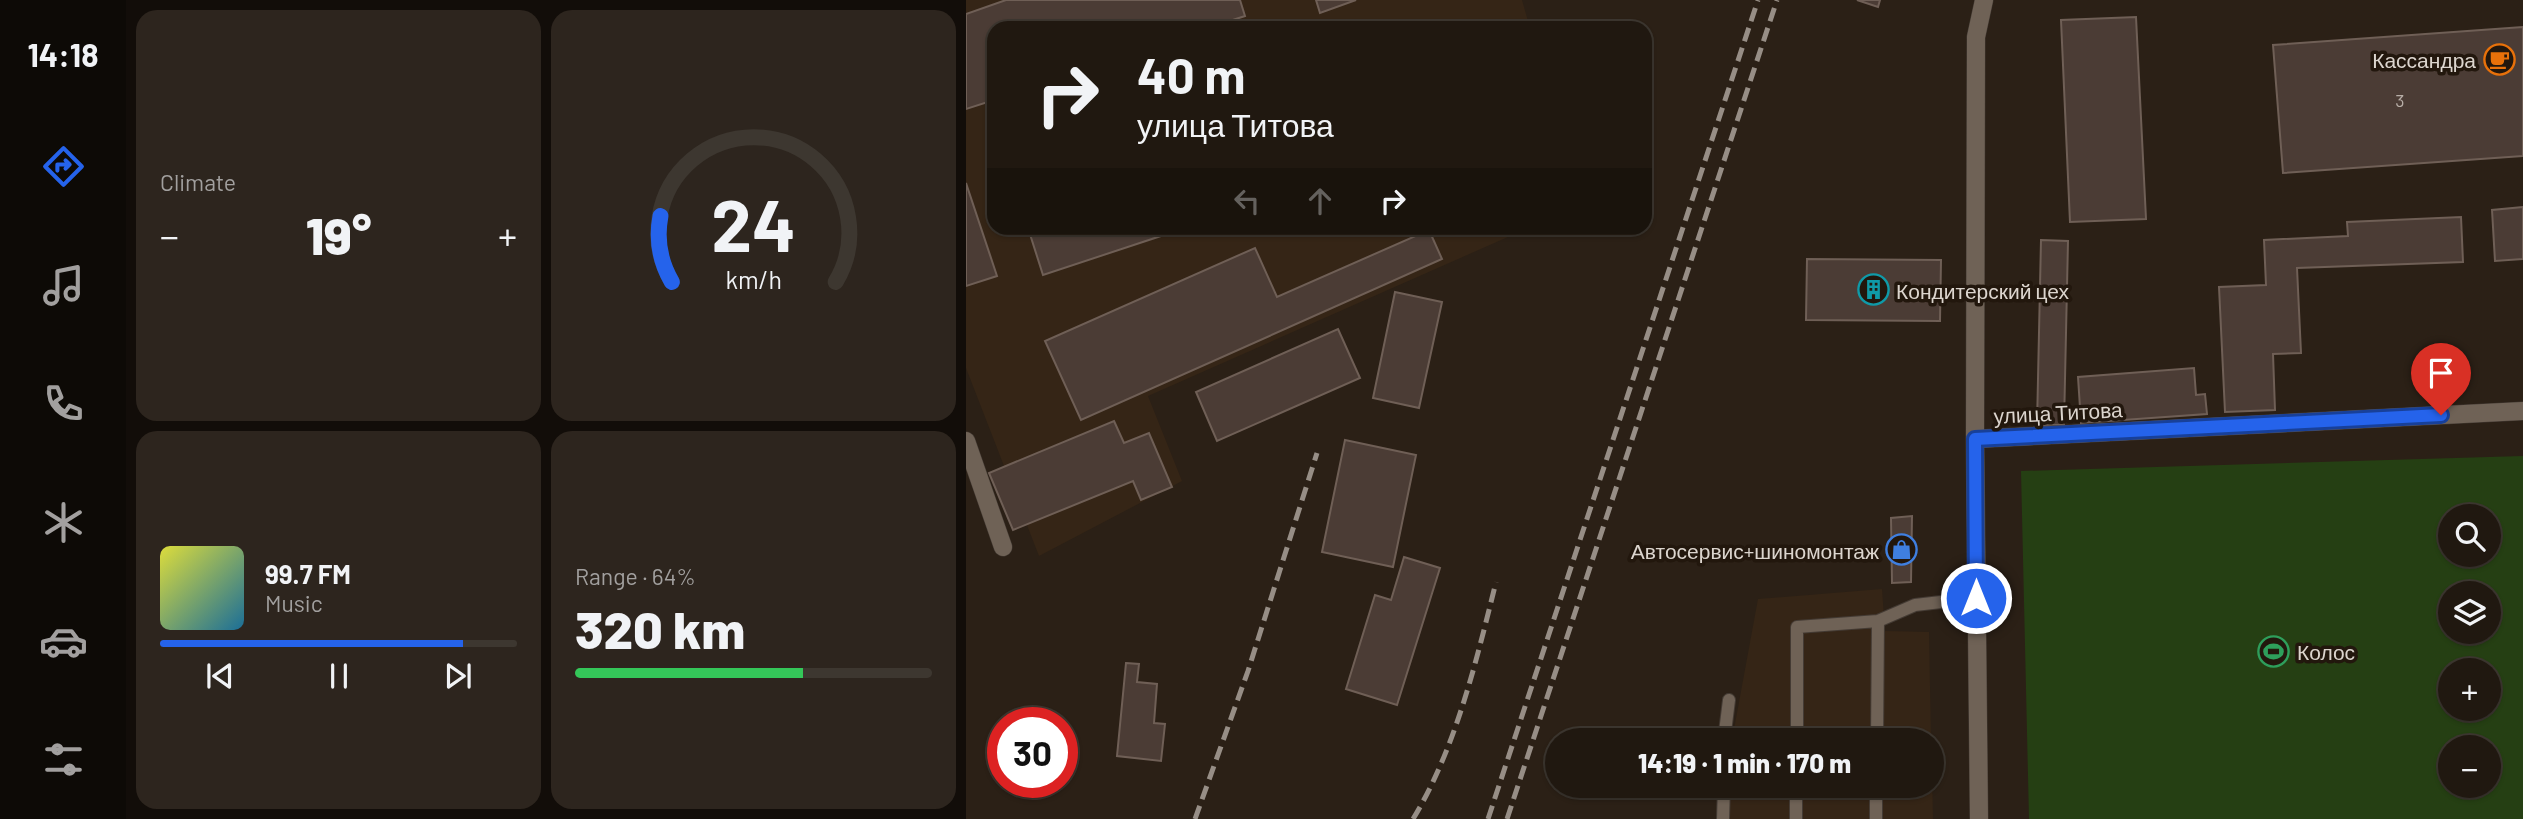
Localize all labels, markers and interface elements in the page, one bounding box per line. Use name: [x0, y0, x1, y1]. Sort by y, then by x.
text: 14:18: [28, 35, 98, 73]
cafe icon: Кассандра: [2482, 42, 2516, 76]
text: 40 m: [1137, 45, 1245, 104]
place label: Кассандра: [2372, 47, 2476, 72]
icon: right: [1022, 49, 1113, 140]
house number: 3: [2395, 89, 2405, 111]
text: улица Титова: [1137, 105, 1334, 143]
icon: directions: [39, 142, 88, 191]
text: Climate: [160, 168, 236, 196]
text: 24: [711, 179, 796, 267]
icon: left: [1228, 182, 1266, 220]
icon: ahead: [1301, 182, 1339, 220]
icon: right: [1374, 182, 1412, 220]
text: 19°: [306, 203, 371, 265]
text: −: [160, 212, 179, 258]
text: +: [498, 212, 517, 258]
icon: music: [39, 261, 88, 310]
text: km/h: [725, 263, 782, 293]
building icon: Кондитерский цех: [1856, 273, 1890, 307]
place label: Кондитерский цех: [1896, 278, 2070, 303]
pin: [2411, 343, 2471, 415]
icon: arrive: [2422, 354, 2460, 392]
icon: phone: [39, 379, 88, 428]
street label: улица Титова: [1993, 396, 2123, 428]
icon: climate: [39, 498, 88, 547]
map controls: [2438, 504, 2501, 798]
button: search: [2438, 504, 2501, 567]
shop icon: Автосервис+шиномонтаж: [1885, 533, 1919, 567]
place label: Автосервис+шиномонтаж: [1631, 538, 1879, 563]
text: 99.7 FM: [265, 558, 351, 589]
position arrow: [1939, 561, 2013, 635]
text: Range · 64%: [575, 562, 696, 590]
button: layers: [2438, 581, 2501, 644]
text: Music: [265, 589, 323, 617]
text: 320 km: [575, 597, 745, 659]
icon: car: [39, 617, 88, 666]
sports icon: Колос: [2257, 634, 2291, 668]
place label: Колос: [2297, 639, 2355, 664]
icon: previous: [201, 657, 239, 695]
icon: pause: [320, 657, 358, 695]
icon: next: [439, 657, 477, 695]
button: +: [2438, 658, 2501, 721]
speed limit sign: 30: [987, 707, 1078, 798]
icon: filters: [39, 735, 88, 784]
button: −: [2438, 735, 2501, 798]
text: 14:19 · 1 min · 170 m: [1638, 747, 1851, 778]

